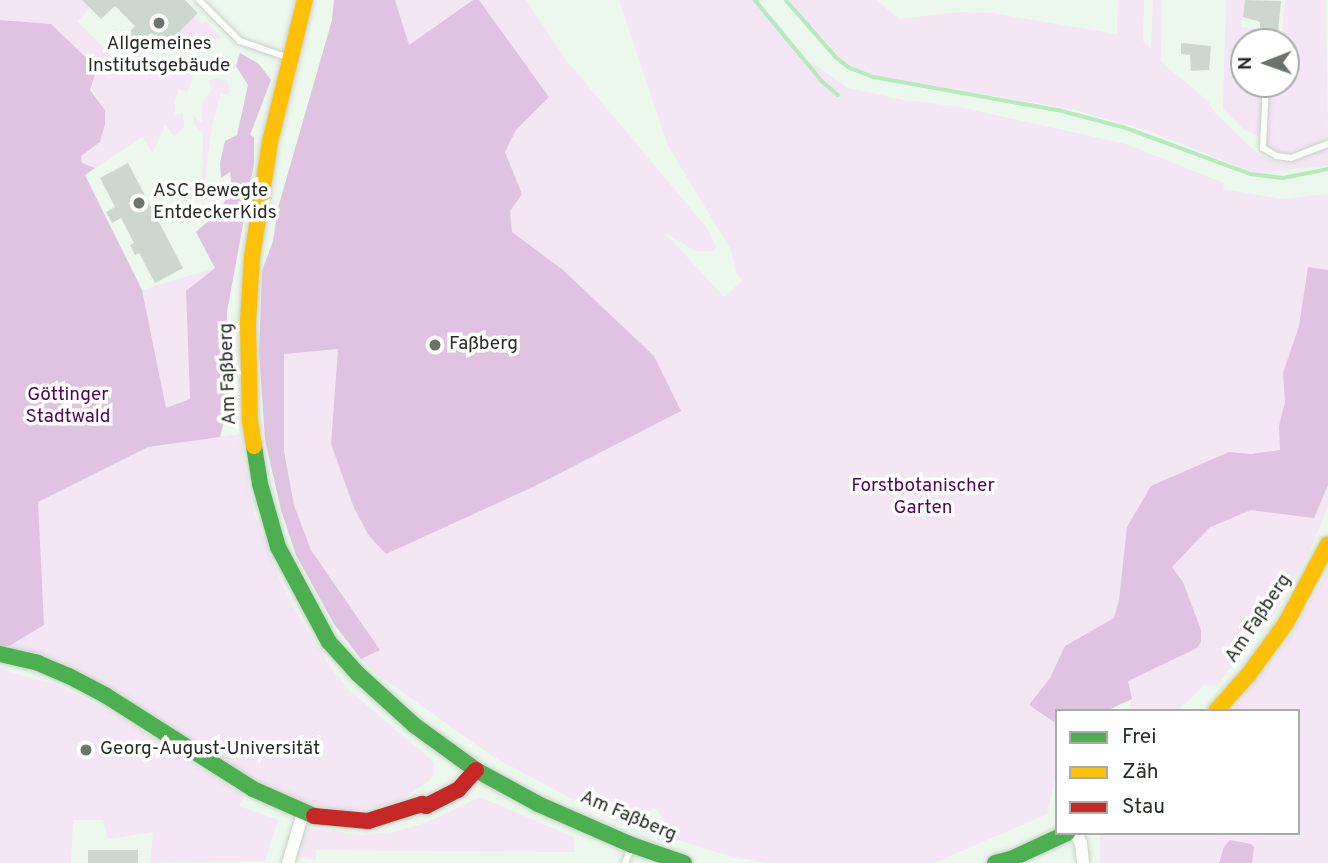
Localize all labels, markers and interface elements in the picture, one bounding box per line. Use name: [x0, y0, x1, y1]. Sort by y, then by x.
marker: Allgemeines Institutsgebäude: [151, 15, 167, 31]
north arrow: [1230, 28, 1300, 98]
place label: Allgemeines Institutsgebäude: [88, 34, 230, 78]
text: N: [1234, 56, 1258, 70]
place label: ASC Bewegte EntdeckerKids: [153, 181, 277, 225]
marker: ASC Bewegte EntdeckerKids: [131, 195, 147, 211]
street label: Am Faßberg: [216, 322, 242, 426]
place label: Faßberg: [449, 334, 518, 356]
marker: Faßberg: [427, 337, 443, 353]
park label: Göttinger Stadtwald: [25, 385, 111, 429]
park label: Forstbotanischer Garten: [851, 476, 995, 520]
street label: Am Faßberg: [1221, 570, 1297, 668]
legend: [1055, 709, 1300, 835]
text: Frei: [1122, 724, 1157, 751]
place label: Georg-August-Universität: [100, 739, 320, 761]
marker: Georg-August-Universität: [78, 742, 94, 758]
text: Zäh: [1122, 759, 1159, 786]
street label: Am Faßberg: [576, 787, 680, 847]
text: Stau: [1122, 794, 1165, 821]

